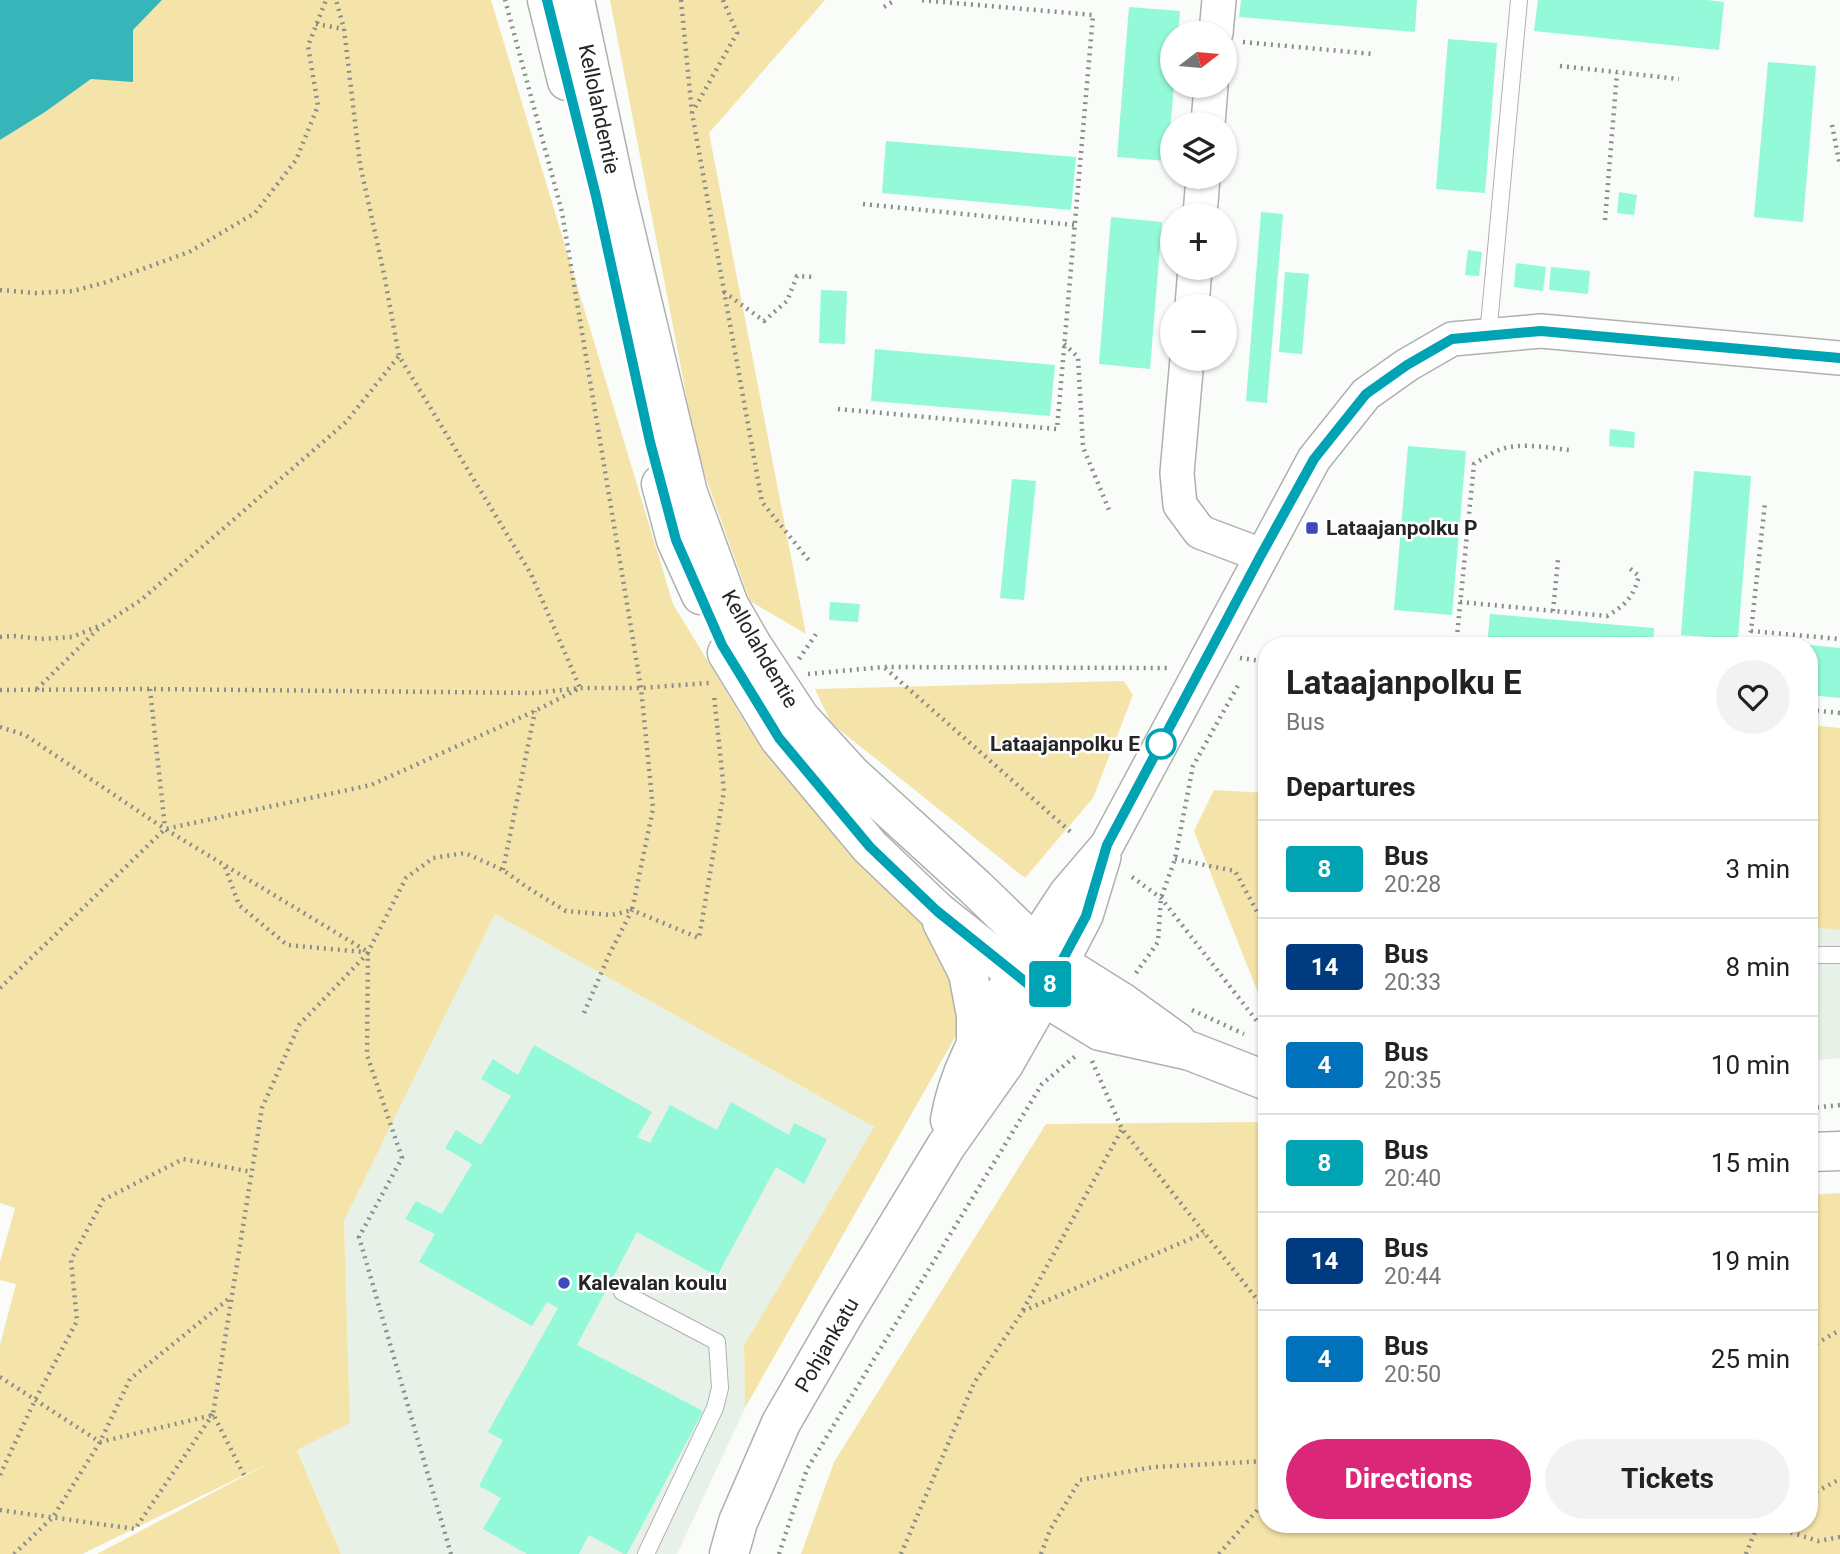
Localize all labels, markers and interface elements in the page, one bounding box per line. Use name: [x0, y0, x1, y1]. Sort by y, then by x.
north arrow: [1160, 21, 1237, 98]
map controls: [1160, 21, 1237, 371]
street label: Kellolahdentie: [574, 42, 624, 176]
button: layers: [1160, 112, 1237, 189]
button: +: [1160, 203, 1237, 280]
button: −: [1160, 294, 1237, 371]
place label: Lataajanpolku P: [1326, 516, 1478, 540]
marker: Lataajanpolku P: [1304, 520, 1320, 536]
street label: Kellolahdentie: [717, 586, 803, 712]
button: heart: [1716, 660, 1790, 734]
text: Lataajanpolku E: [1286, 663, 1522, 702]
text: Bus: [1286, 709, 1325, 736]
marker: Lataajanpolku E: [1146, 729, 1176, 759]
place label: Lataajanpolku E: [990, 732, 1140, 756]
text: Departures: [1286, 772, 1416, 802]
text: Bus: [1384, 841, 1429, 871]
text: 3 min: [1725, 854, 1790, 884]
text: 8: [1318, 855, 1331, 883]
text: 20:28: [1384, 871, 1441, 898]
text: Bus: [1384, 939, 1429, 969]
text: 8 min: [1725, 952, 1790, 982]
text: 14: [1311, 953, 1338, 981]
line badge: 8: [1027, 961, 1073, 1007]
text: 20:33: [1384, 969, 1441, 996]
text: 8: [1043, 970, 1057, 998]
text: Bus: [1384, 1037, 1429, 1067]
text: 10 min: [1711, 1050, 1790, 1080]
text: 4: [1318, 1051, 1331, 1079]
text: 20:35: [1384, 1067, 1441, 1094]
text: Bus: [1384, 1135, 1429, 1165]
text: 15 min: [1711, 1148, 1790, 1178]
text: 8: [1318, 1149, 1331, 1177]
text: 20:40: [1384, 1165, 1441, 1192]
text: Bus: [1384, 1233, 1429, 1263]
text: 19 min: [1711, 1246, 1790, 1276]
text: 14: [1311, 1247, 1338, 1275]
text: 20:44: [1384, 1263, 1441, 1290]
place label: Kalevalan koulu: [578, 1271, 727, 1295]
marker: Kalevalan koulu: [556, 1275, 572, 1291]
street label: Pohjankatu: [790, 1293, 864, 1397]
text: Bus: [1384, 1331, 1429, 1361]
text: 25 min: [1711, 1344, 1790, 1374]
text: 4: [1318, 1345, 1331, 1373]
text: 20:50: [1384, 1361, 1441, 1388]
button: Directions: [1286, 1439, 1531, 1519]
button: Tickets: [1545, 1439, 1790, 1519]

